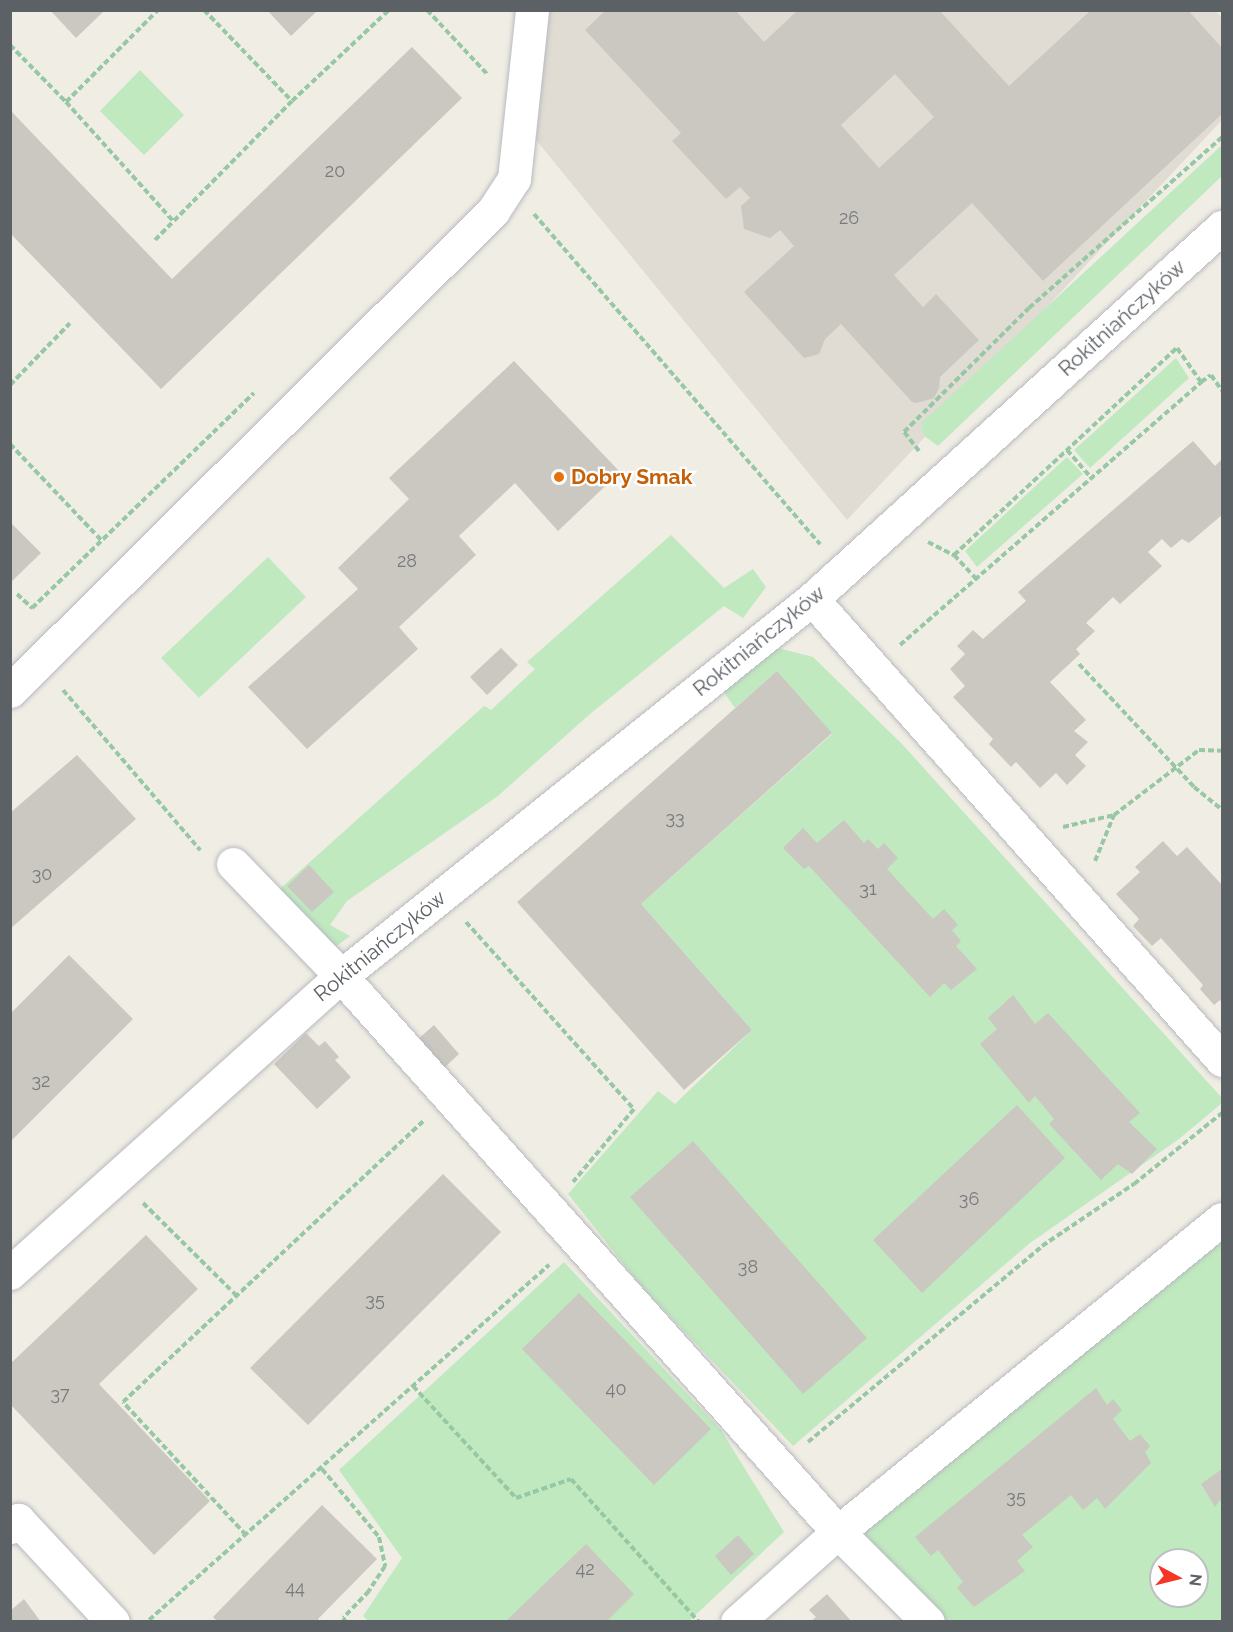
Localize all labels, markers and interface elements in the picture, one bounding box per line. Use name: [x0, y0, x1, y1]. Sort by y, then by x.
house number: 20: [325, 160, 345, 182]
house number: 26: [839, 207, 859, 229]
street label: Rokitniańczyków: [1053, 254, 1191, 382]
place label: Dobry Smak: [571, 464, 693, 490]
marker: Dobry Smak: [552, 470, 566, 484]
house number: 28: [397, 550, 417, 572]
street label: Rokitniańczyków: [688, 580, 830, 702]
house number: 33: [665, 807, 685, 829]
house number: 30: [32, 863, 52, 885]
house number: 31: [859, 878, 877, 900]
street label: Rokitniańczyków: [309, 885, 451, 1007]
house number: 32: [32, 1070, 50, 1092]
house number: 36: [959, 1188, 979, 1210]
house number: 38: [738, 1256, 758, 1278]
house number: 35: [365, 1289, 385, 1311]
house number: 40: [606, 1378, 626, 1400]
house number: 37: [50, 1383, 70, 1405]
house number: 35: [1006, 1486, 1026, 1508]
north arrow: [1149, 1548, 1209, 1608]
house number: 42: [575, 1558, 595, 1580]
text: N: [1185, 1573, 1206, 1587]
house number: 44: [285, 1577, 305, 1599]

